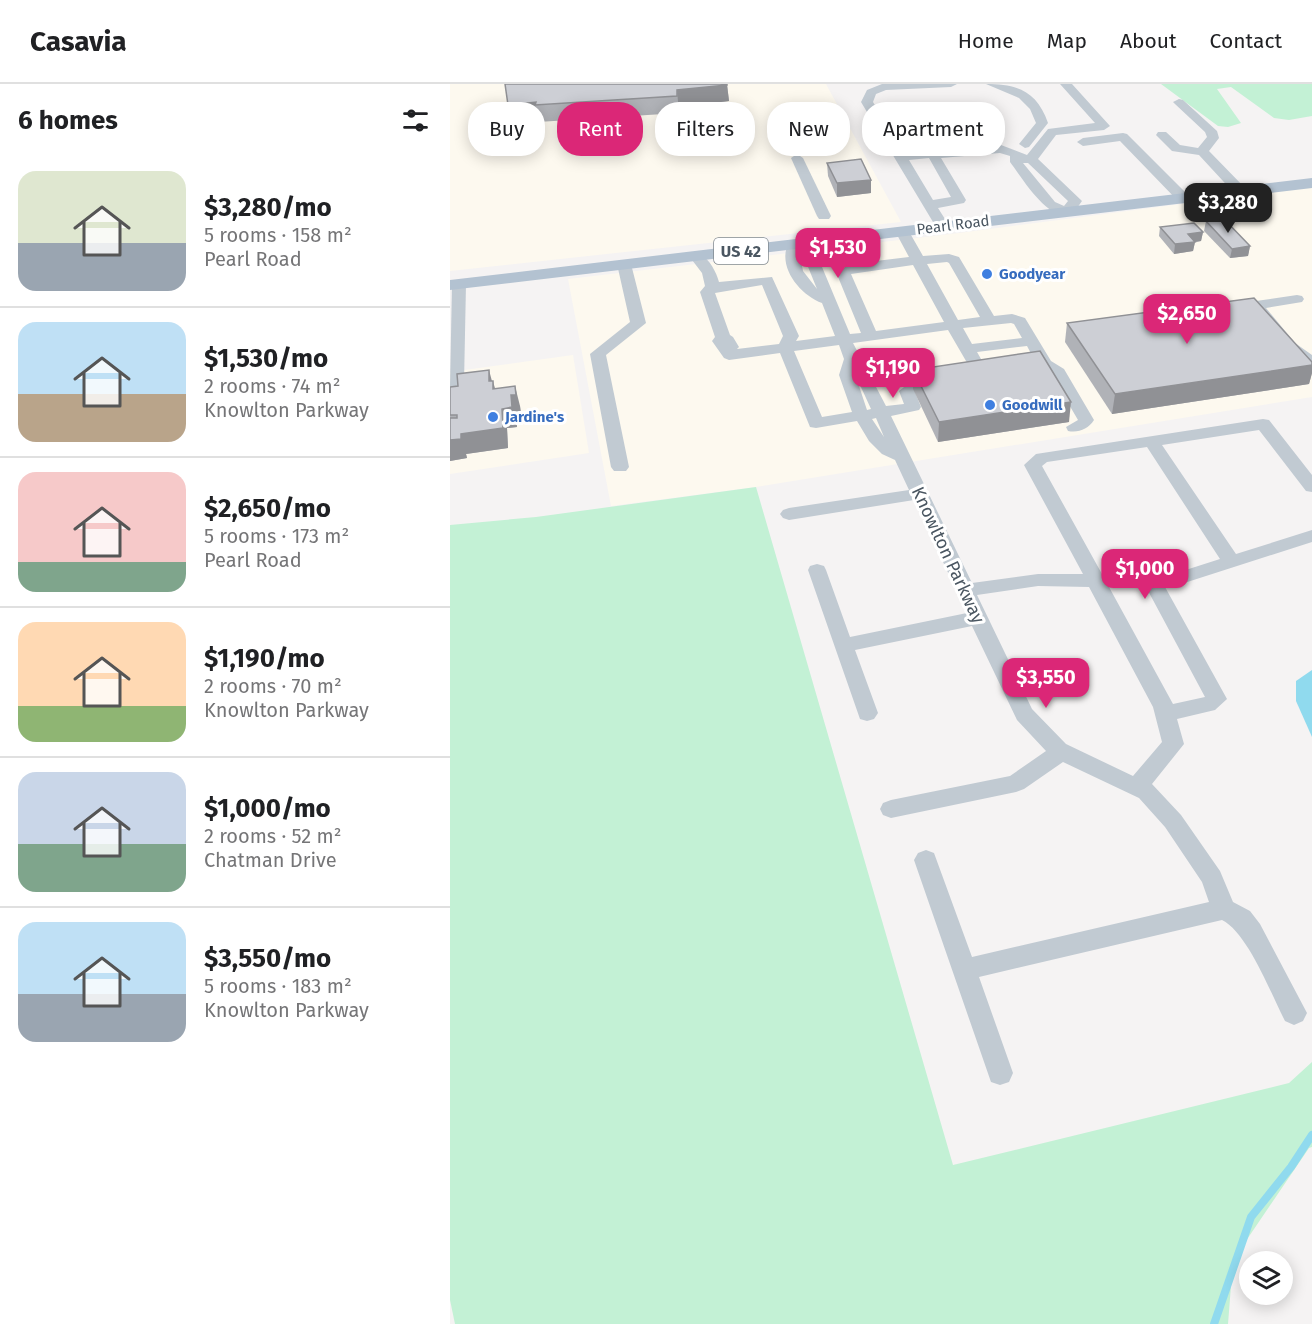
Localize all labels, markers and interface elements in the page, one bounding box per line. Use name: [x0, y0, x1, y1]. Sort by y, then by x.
text: Casavia: [30, 25, 127, 58]
text: Home: [958, 28, 1014, 54]
text: Map: [1047, 28, 1087, 54]
text: About: [1120, 28, 1177, 54]
text: Contact: [1210, 28, 1282, 54]
chip: Buy: [468, 102, 545, 156]
chip: Rent: [557, 102, 643, 156]
chip: Filters: [655, 102, 755, 156]
chip: New: [767, 102, 850, 156]
chip: Apartment: [862, 102, 1005, 156]
icon: filters: [399, 104, 432, 137]
text: 6 homes: [18, 105, 118, 136]
pin: $3,280: [1179, 183, 1277, 234]
text: $3,280: [1198, 190, 1258, 214]
text: $3,280/mo: [204, 192, 332, 223]
icon: home: [66, 195, 138, 267]
street label: Pearl Road: [916, 212, 990, 238]
text: 5 rooms · 158 m²: [204, 223, 352, 247]
pin: $1,530: [789, 228, 887, 279]
text: $1,530: [809, 235, 867, 259]
road number: US 42: [714, 238, 768, 264]
text: Pearl Road: [204, 247, 302, 271]
place label: Goodyear: [999, 265, 1066, 283]
marker: Goodyear: [980, 267, 994, 281]
pin: $2,650: [1138, 294, 1236, 345]
text: $2,650: [1157, 301, 1217, 325]
text: $1,530/mo: [204, 343, 328, 374]
icon: home: [66, 346, 138, 418]
pin: $1,190: [844, 348, 942, 399]
text: $1,190: [866, 355, 920, 379]
text: 2 rooms · 74 m²: [204, 374, 341, 398]
place label: Goodwill: [1002, 396, 1063, 414]
text: Knowlton Parkway: [204, 398, 369, 422]
marker: Goodwill: [983, 398, 997, 412]
place label: Jardine's: [504, 408, 564, 426]
marker: Jardine's: [486, 410, 500, 424]
street label: Knowlton Parkway: [907, 483, 989, 627]
text: $2,650/mo: [204, 493, 331, 524]
icon: home: [66, 496, 138, 568]
text: 5 rooms · 173 m²: [204, 524, 349, 548]
text: Pearl Road: [204, 548, 302, 572]
pin: $1,000: [1096, 549, 1194, 600]
text: $1,000: [1115, 556, 1175, 580]
text: $1,190/mo: [204, 643, 325, 674]
icon: home: [66, 646, 138, 718]
pin: $3,550: [997, 658, 1095, 709]
text: $3,550: [1016, 665, 1076, 689]
text: 2 rooms · 70 m²: [204, 674, 342, 698]
text: Knowlton Parkway: [204, 698, 369, 722]
text: $1,000/mo: [204, 793, 331, 824]
icon: home: [66, 796, 138, 868]
text: 2 rooms · 52 m²: [204, 824, 342, 848]
text: Chatman Drive: [204, 848, 337, 872]
text: $3,550/mo: [204, 943, 331, 974]
icon: home: [66, 946, 138, 1018]
text: 5 rooms · 183 m²: [204, 974, 352, 998]
text: Knowlton Parkway: [204, 998, 369, 1022]
map controls: [1239, 1251, 1293, 1305]
button: layers: [1239, 1251, 1293, 1305]

